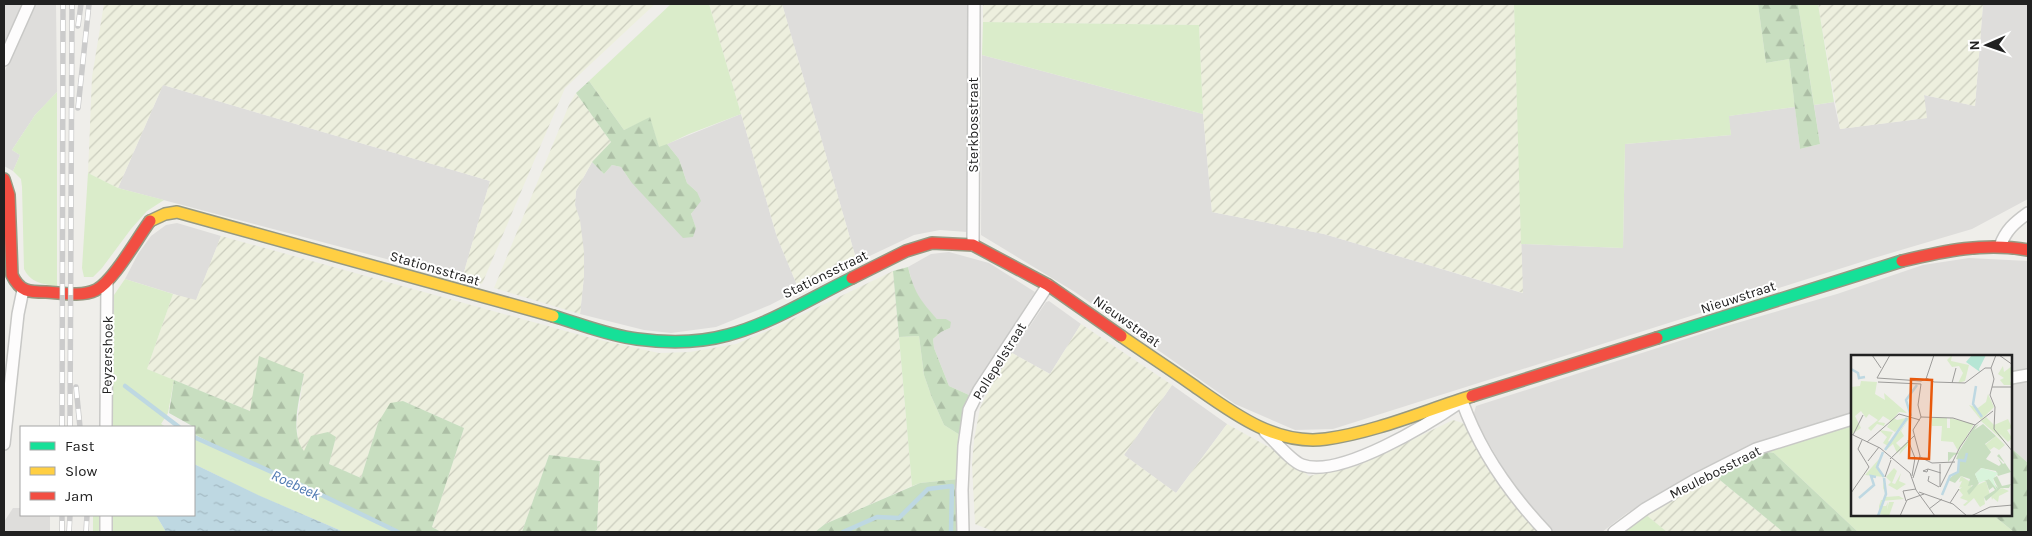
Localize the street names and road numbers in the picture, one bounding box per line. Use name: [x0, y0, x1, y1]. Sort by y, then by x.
street label: Sterkbosstraat: [965, 77, 982, 173]
street label: Stationsstraat: [780, 246, 871, 302]
street label: Stationsstraat: [388, 248, 482, 289]
street label: Nieuwstraat: [1698, 277, 1778, 318]
street label: Nieuwstraat: [1090, 292, 1164, 351]
street label: Peyzershoek: [98, 315, 117, 395]
street label: Pollepelstraat: [969, 319, 1030, 403]
street label: Meulebosstraat: [1667, 442, 1764, 503]

